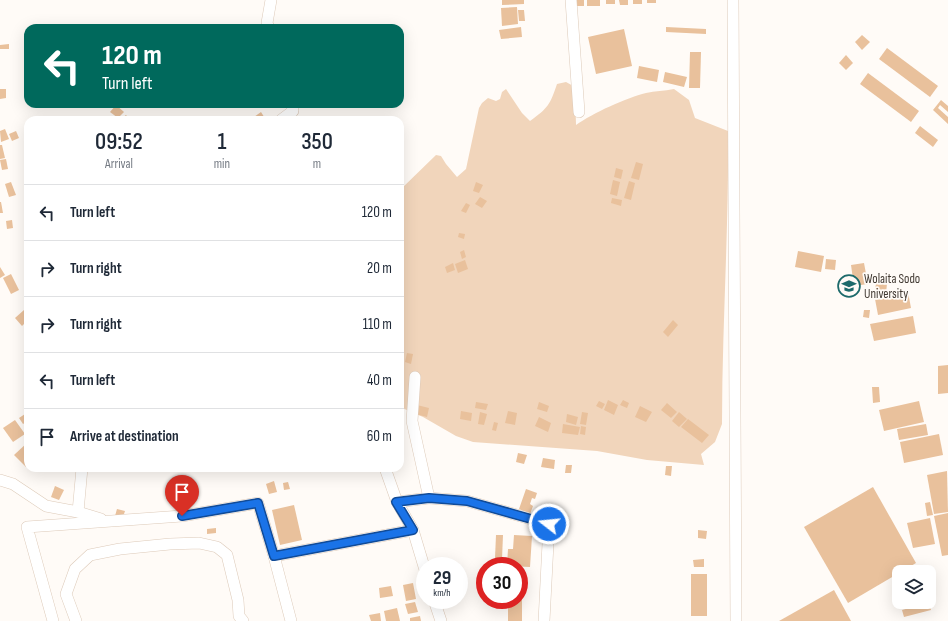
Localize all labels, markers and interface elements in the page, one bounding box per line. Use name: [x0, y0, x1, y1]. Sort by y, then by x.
text: 120 m: [102, 39, 162, 72]
icon: left: [36, 40, 88, 92]
text: Turn left: [102, 73, 153, 94]
text: 09:52: [95, 127, 143, 156]
text: 1: [217, 127, 226, 156]
text: 350: [301, 127, 333, 156]
text: Arrival: [105, 156, 133, 172]
text: min: [214, 156, 230, 172]
text: m: [313, 156, 321, 172]
icon: left: [36, 202, 58, 224]
text: Turn left: [70, 203, 115, 222]
text: 120 m: [362, 203, 392, 222]
icon: right: [36, 258, 58, 280]
text: Turn right: [70, 259, 122, 278]
text: 20 m: [367, 259, 392, 278]
place label: Wolaita Sodo University: [864, 271, 920, 302]
school or university icon: Wolaita Sodo University: [836, 273, 862, 299]
icon: right: [36, 314, 58, 336]
text: Turn right: [70, 315, 122, 334]
text: 110 m: [363, 315, 392, 334]
icon: left: [36, 370, 58, 392]
text: Turn left: [70, 371, 115, 390]
text: 40 m: [367, 371, 392, 390]
icon: arrive: [36, 426, 58, 448]
text: Arrive at destination: [70, 427, 179, 446]
text: 60 m: [367, 427, 392, 446]
pin: [165, 475, 199, 516]
icon: arrive: [171, 481, 193, 503]
position arrow: [528, 503, 570, 545]
speed limit sign: 30: [476, 557, 528, 609]
map controls: [892, 565, 936, 609]
button: layers: [892, 565, 936, 609]
text: 29: [433, 566, 451, 590]
text: km/h: [433, 587, 451, 599]

